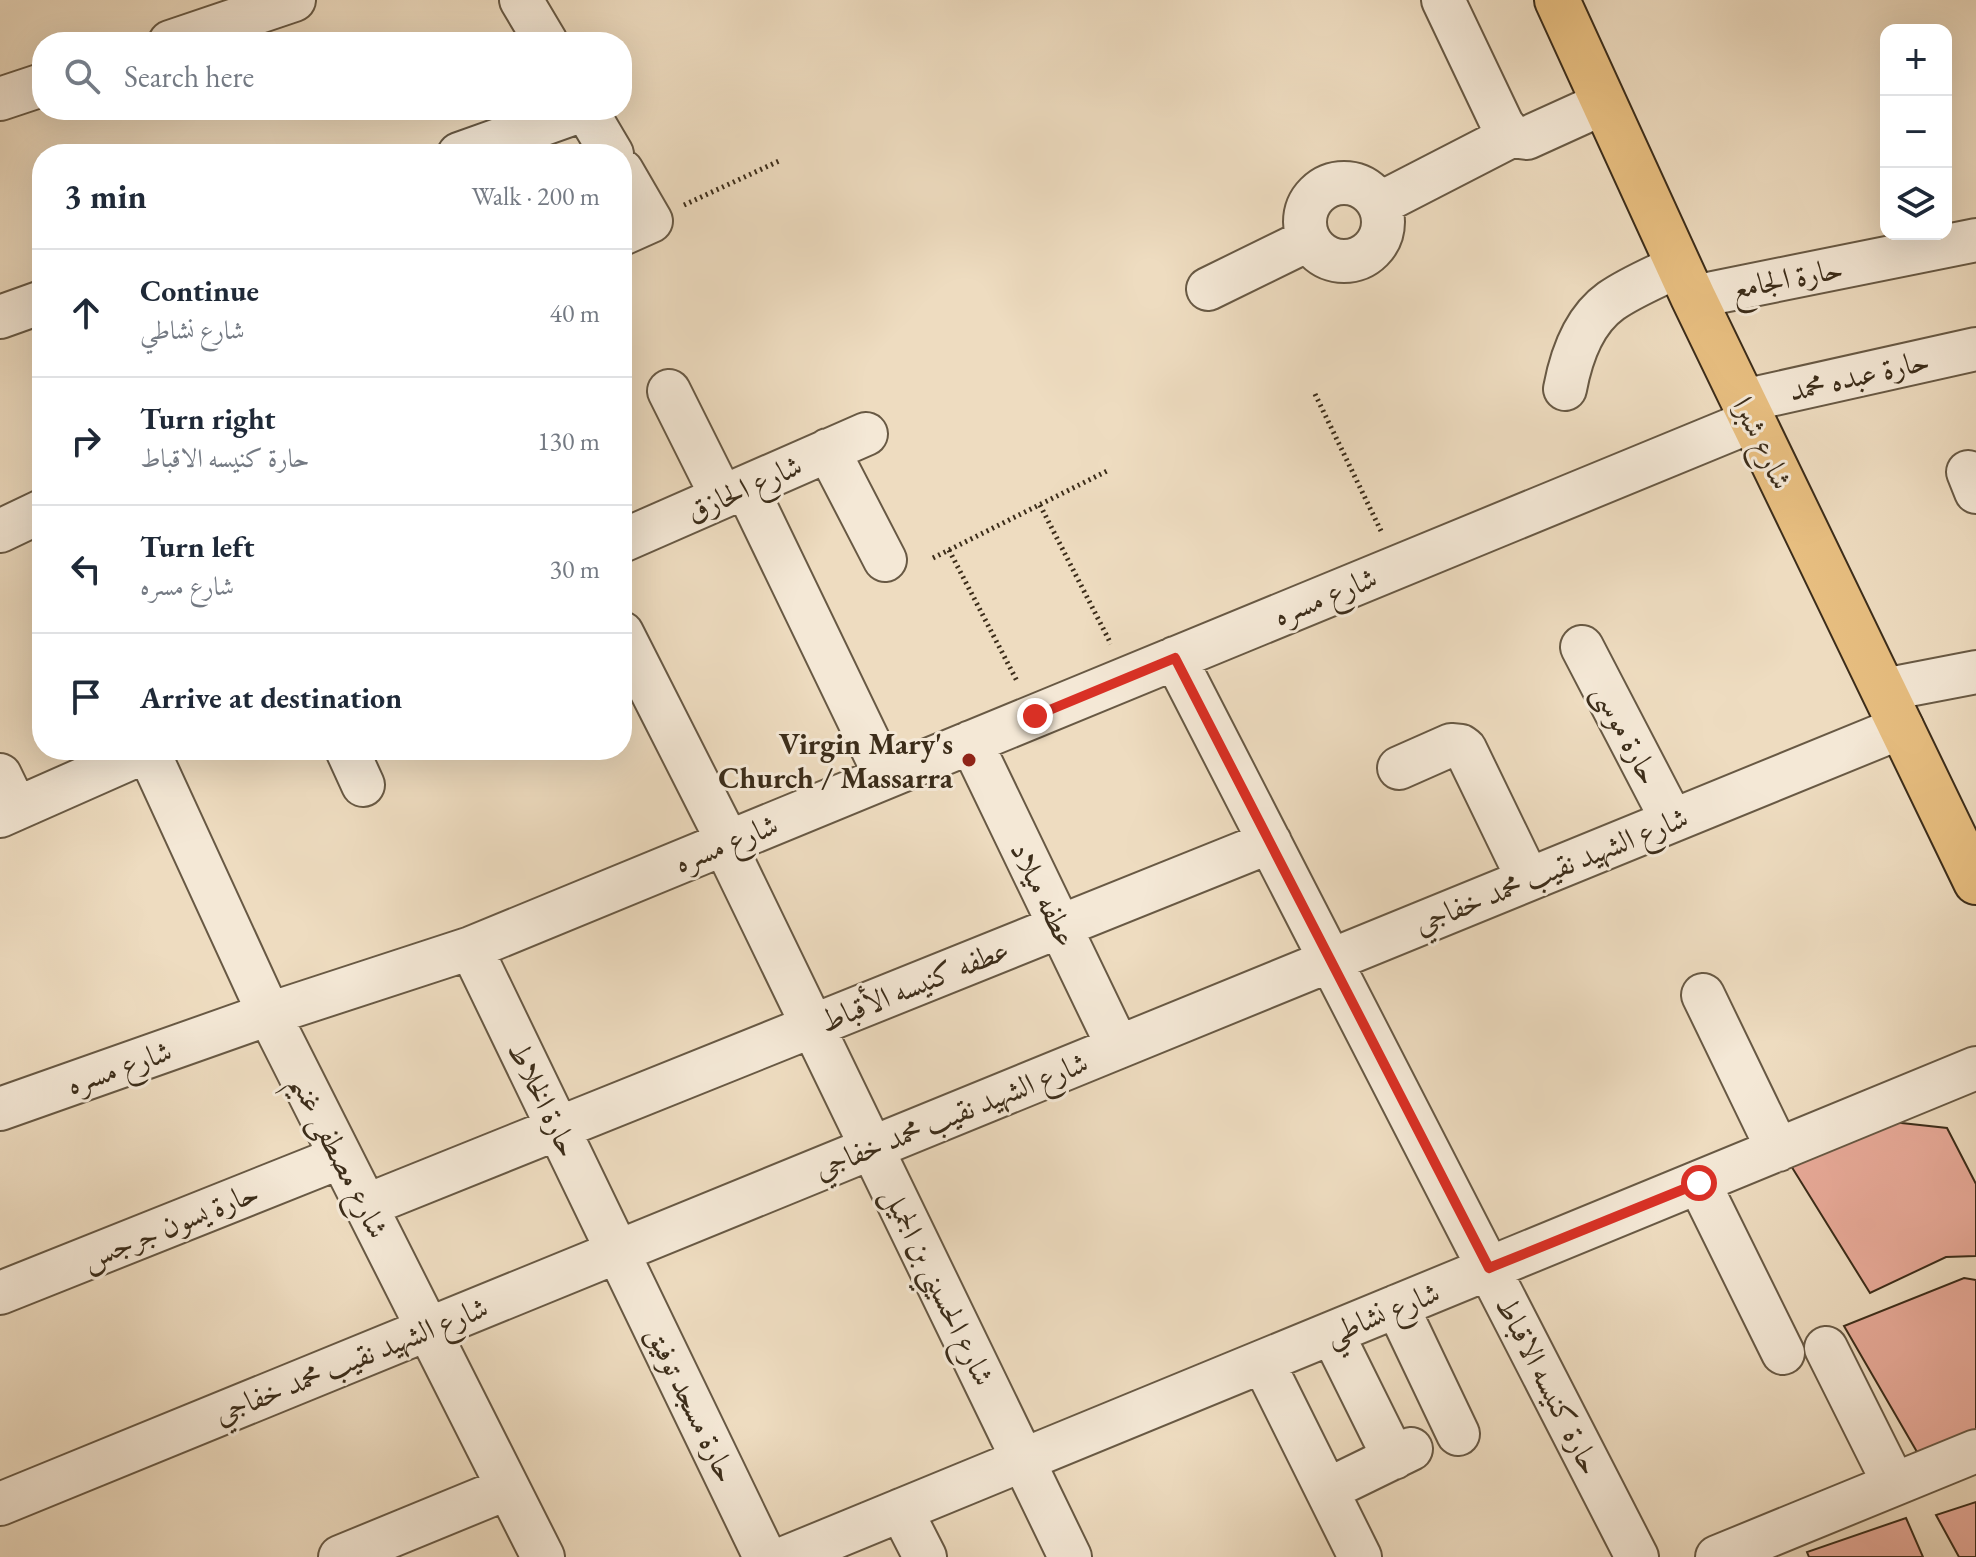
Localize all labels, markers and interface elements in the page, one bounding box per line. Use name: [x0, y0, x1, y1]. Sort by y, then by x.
map controls: [1880, 24, 1952, 240]
button: +: [1880, 24, 1952, 96]
search box: [32, 32, 632, 120]
icon: search: [60, 54, 104, 98]
text: Search here: [124, 57, 254, 96]
button: −: [1880, 96, 1952, 168]
button: layers: [1880, 168, 1952, 240]
text: 3 min: [64, 174, 147, 218]
text: Walk · 200 m: [472, 179, 600, 213]
street label: حارة الجامع: [1728, 248, 1848, 316]
text: Continue: [140, 271, 259, 310]
icon: ahead: [64, 291, 108, 335]
text: 40 m: [550, 296, 600, 330]
text: شارع نشاطي: [140, 313, 245, 347]
street label: حارة عبده محمد: [1785, 340, 1933, 410]
street label: شارع شبرا: [1719, 390, 1802, 498]
text: Turn right: [140, 399, 276, 438]
icon: right: [64, 419, 108, 463]
text: 130 m: [537, 424, 600, 458]
text: حارة كنيسه الاقباط: [140, 441, 309, 475]
street label: شارع الحازق: [680, 445, 811, 536]
text: Turn left: [140, 527, 254, 566]
icon: left: [64, 547, 108, 591]
text: 30 m: [550, 552, 600, 586]
street label: شارع مسره: [1267, 558, 1385, 640]
text: شارع مسره: [140, 569, 234, 603]
icon: arrive: [64, 675, 108, 719]
street label: حارة موسى: [1583, 677, 1670, 792]
text: Arrive at destination: [140, 678, 402, 717]
route end: [1017, 698, 1053, 734]
place label: Virgin Mary's Church / Massarra: [718, 724, 954, 797]
marker: Virgin Mary's Church / Massarra: [960, 751, 978, 769]
street label: شارع الشهيد نقيب محمد خفاجي: [1408, 797, 1696, 948]
street label: شارع مسره: [668, 805, 786, 887]
street label: عطفه ميلاد: [1002, 835, 1086, 953]
street label: عطفه كنيسه الأقباط: [813, 928, 1014, 1041]
street label: شارع مسره: [61, 1031, 179, 1109]
street label: حارة الخلاط: [499, 1035, 589, 1163]
street label: شارع الشهيد نقيب محمد خفاجي: [808, 1042, 1096, 1193]
street label: شارع مصطفى غنيم: [273, 1067, 398, 1249]
route start: [1681, 1165, 1717, 1201]
street label: حارة يسون جرجس: [76, 1172, 265, 1279]
street label: شارع الحسيني بن الجميل: [866, 1180, 1004, 1396]
street label: شارع نشاطي: [1319, 1272, 1449, 1362]
street label: شارع الشهيد نقيب محمد خفاجي: [208, 1287, 496, 1438]
street label: حارة كنيسه الاقباط: [1487, 1289, 1611, 1481]
street label: حارة مسجد توفيق: [637, 1319, 747, 1489]

